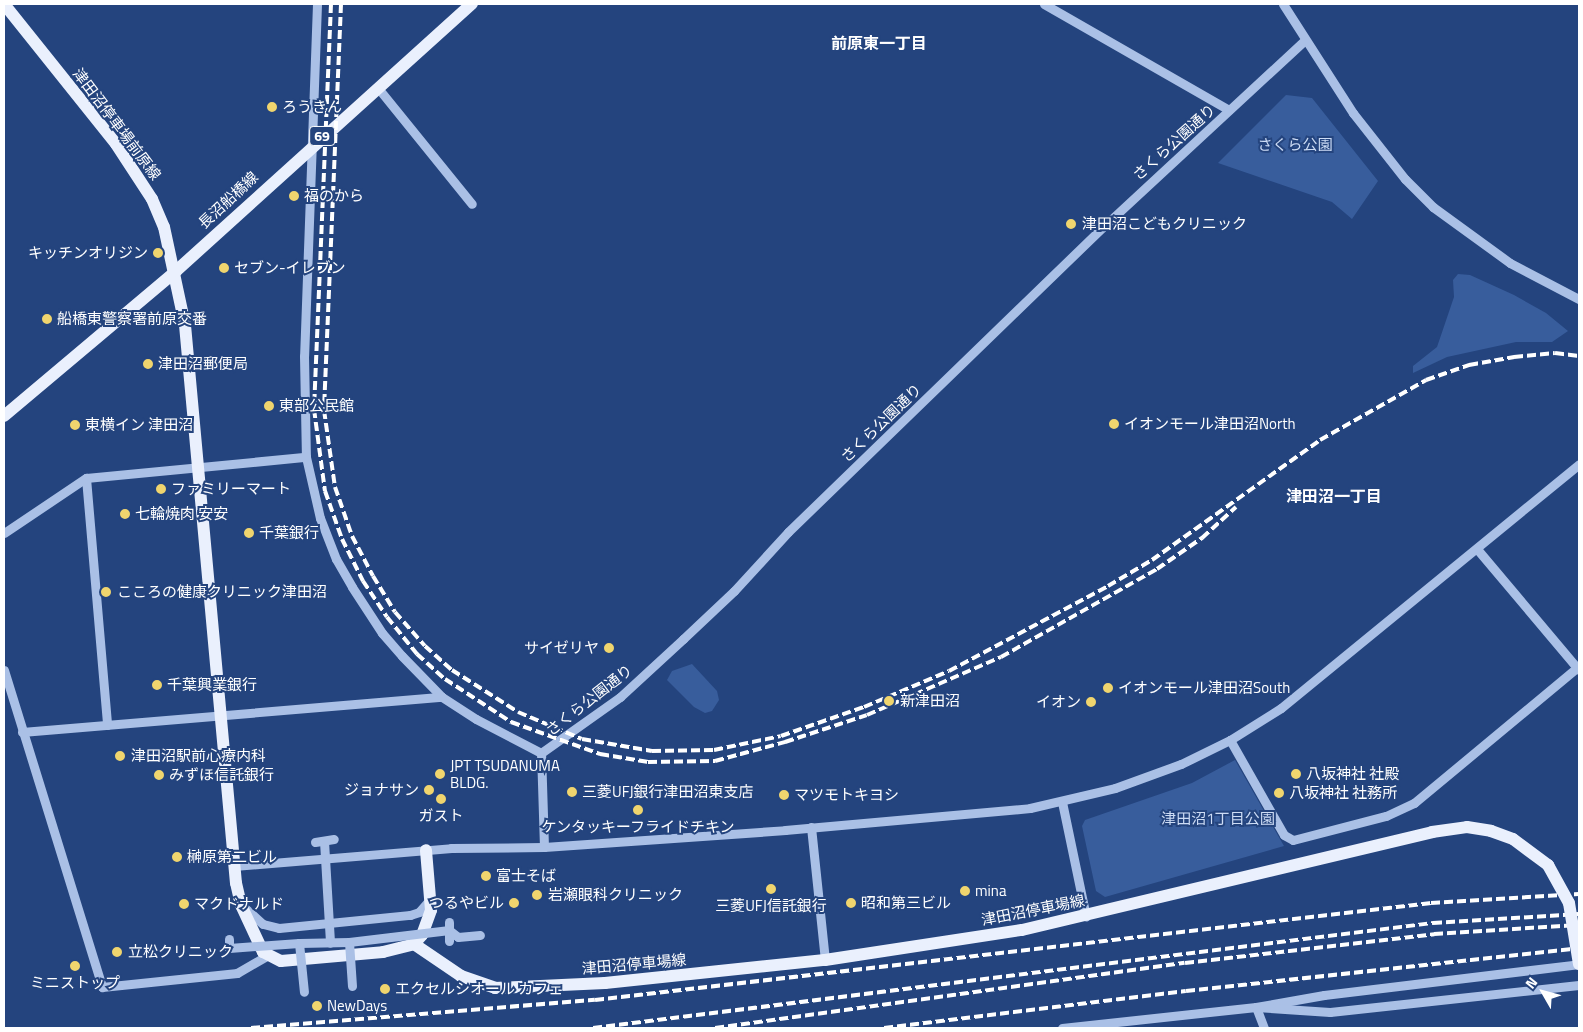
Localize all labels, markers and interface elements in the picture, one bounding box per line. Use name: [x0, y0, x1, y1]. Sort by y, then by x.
district label: 前原東一丁目: [831, 33, 927, 53]
street label: 津田沼停車場前原線: [69, 65, 165, 183]
place label: ろうきん: [282, 98, 342, 116]
street label: さくら公園通り: [1129, 100, 1219, 184]
marker: ろうきん: [266, 101, 278, 113]
road number: 69: [308, 124, 336, 148]
park label: さくら公園: [1258, 136, 1332, 154]
street label: 長沼船橋線: [194, 168, 262, 232]
place label: 福のから: [304, 187, 364, 205]
marker: 福のから: [288, 190, 300, 202]
place label: 津田沼こどもクリニック: [1082, 215, 1247, 233]
marker: 津田沼こどもクリニック: [1064, 217, 1078, 231]
place label: キッチンオリジン: [28, 244, 148, 262]
marker: キッチンオリジン: [152, 247, 164, 259]
place label: セブン-イレブン: [234, 259, 346, 277]
marker: セブン-イレブン: [218, 262, 230, 274]
place label: 船橋東警察署前原交番: [57, 310, 207, 328]
marker: 船橋東警察署前原交番: [41, 313, 53, 325]
place label: 津田沼郵便局: [158, 355, 248, 373]
marker: 津田沼郵便局: [142, 358, 154, 370]
street label: さくら公園通り: [837, 380, 925, 466]
place label: 東部公民館: [279, 397, 354, 415]
marker: 東部公民館: [263, 400, 275, 412]
place label: イオンモール津田沼North: [1124, 415, 1295, 433]
place label: 東横イン 津田沼: [85, 416, 193, 434]
marker: イオンモール津田沼North: [1108, 418, 1120, 430]
marker: 東横イン 津田沼: [69, 419, 81, 431]
place label: ファミリーマート: [171, 480, 291, 498]
marker: ファミリーマート: [155, 483, 167, 495]
district label: 津田沼一丁目: [1286, 486, 1382, 506]
place label: 七輪焼肉 安安: [135, 505, 228, 523]
marker: 七輪焼肉 安安: [119, 508, 131, 520]
place label: 千葉銀行: [259, 524, 319, 542]
marker: 千葉銀行: [243, 527, 255, 539]
place label: こころの健康クリニック津田沼: [117, 583, 327, 601]
marker: こころの健康クリニック津田沼: [99, 585, 113, 599]
place label: サイゼリヤ: [524, 639, 599, 657]
marker: サイゼリヤ: [603, 642, 615, 654]
street label: さくら公園通り: [542, 661, 636, 739]
place label: 千葉興業銀行: [167, 676, 257, 694]
marker: 千葉興業銀行: [151, 679, 163, 691]
place label: イオンモール津田沼South: [1118, 679, 1290, 697]
marker: イオンモール津田沼South: [1102, 682, 1114, 694]
place label: 新津田沼: [900, 692, 960, 710]
place label: イオン: [1036, 693, 1081, 711]
marker: 新津田沼: [882, 694, 896, 708]
marker: イオン: [1085, 696, 1097, 708]
place label: 津田沼駅前心療内科: [131, 747, 266, 765]
marker: 津田沼駅前心療内科: [113, 749, 127, 763]
place label: JPT TSUDANUMA BLDG.: [450, 756, 560, 791]
place label: 八坂神社 社殿: [1306, 765, 1399, 783]
place label: みずほ信託銀行: [169, 766, 274, 784]
marker: JPT TSUDANUMA BLDG.: [434, 768, 446, 780]
marker: 八坂神社 社殿: [1290, 768, 1302, 780]
marker: みずほ信託銀行: [153, 769, 165, 781]
place label: ジョナサン: [344, 781, 419, 799]
place label: 三菱UFJ銀行津田沼東支店: [582, 783, 754, 801]
marker: ジョナサン: [423, 784, 435, 796]
place label: 八坂神社 社務所: [1289, 784, 1397, 802]
marker: 三菱UFJ銀行津田沼東支店: [566, 786, 578, 798]
place label: マツモトキヨシ: [794, 786, 899, 804]
marker: 八坂神社 社務所: [1273, 787, 1285, 799]
marker: マツモトキヨシ: [778, 789, 790, 801]
marker: ガスト: [435, 793, 447, 805]
marker: ケンタッキーフライドチキン: [632, 804, 644, 816]
place label: ガスト: [419, 807, 463, 825]
park label: 津田沼1丁目公園: [1161, 810, 1275, 828]
place label: ケンタッキーフライドチキン: [541, 818, 735, 836]
place label: 榊原第二ビル: [187, 848, 277, 866]
marker: 榊原第二ビル: [171, 851, 183, 863]
place label: 富士そば: [496, 867, 556, 885]
marker: 富士そば: [480, 870, 492, 882]
place label: mina: [975, 882, 1006, 900]
marker: 三菱UFJ信託銀行: [765, 883, 777, 895]
marker: mina: [959, 885, 971, 897]
place label: 岩瀬眼科クリニック: [548, 886, 683, 904]
marker: 岩瀬眼科クリニック: [530, 888, 544, 902]
street label: 津田沼停車場線: [980, 891, 1086, 929]
place label: つるやビル: [429, 894, 504, 912]
place label: 昭和第三ビル: [861, 894, 951, 912]
place label: マクドナルド: [194, 895, 284, 913]
marker: つるやビル: [508, 897, 520, 909]
place label: 三菱UFJ信託銀行: [715, 897, 827, 915]
marker: 昭和第三ビル: [845, 897, 857, 909]
marker: マクドナルド: [178, 898, 190, 910]
place label: 立松クリニック: [128, 943, 233, 961]
marker: 立松クリニック: [110, 945, 124, 959]
street label: 津田沼停車場線: [581, 950, 687, 978]
marker: ミニストップ: [69, 960, 81, 972]
north arrow: [1518, 967, 1568, 1017]
text: N: [1520, 972, 1542, 993]
place label: ミニストップ: [30, 974, 120, 992]
place label: エクセルシオール カフェ: [395, 980, 563, 998]
marker: エクセルシオール カフェ: [379, 983, 391, 995]
place label: NewDays: [327, 997, 387, 1015]
marker: NewDays: [311, 1000, 323, 1012]

